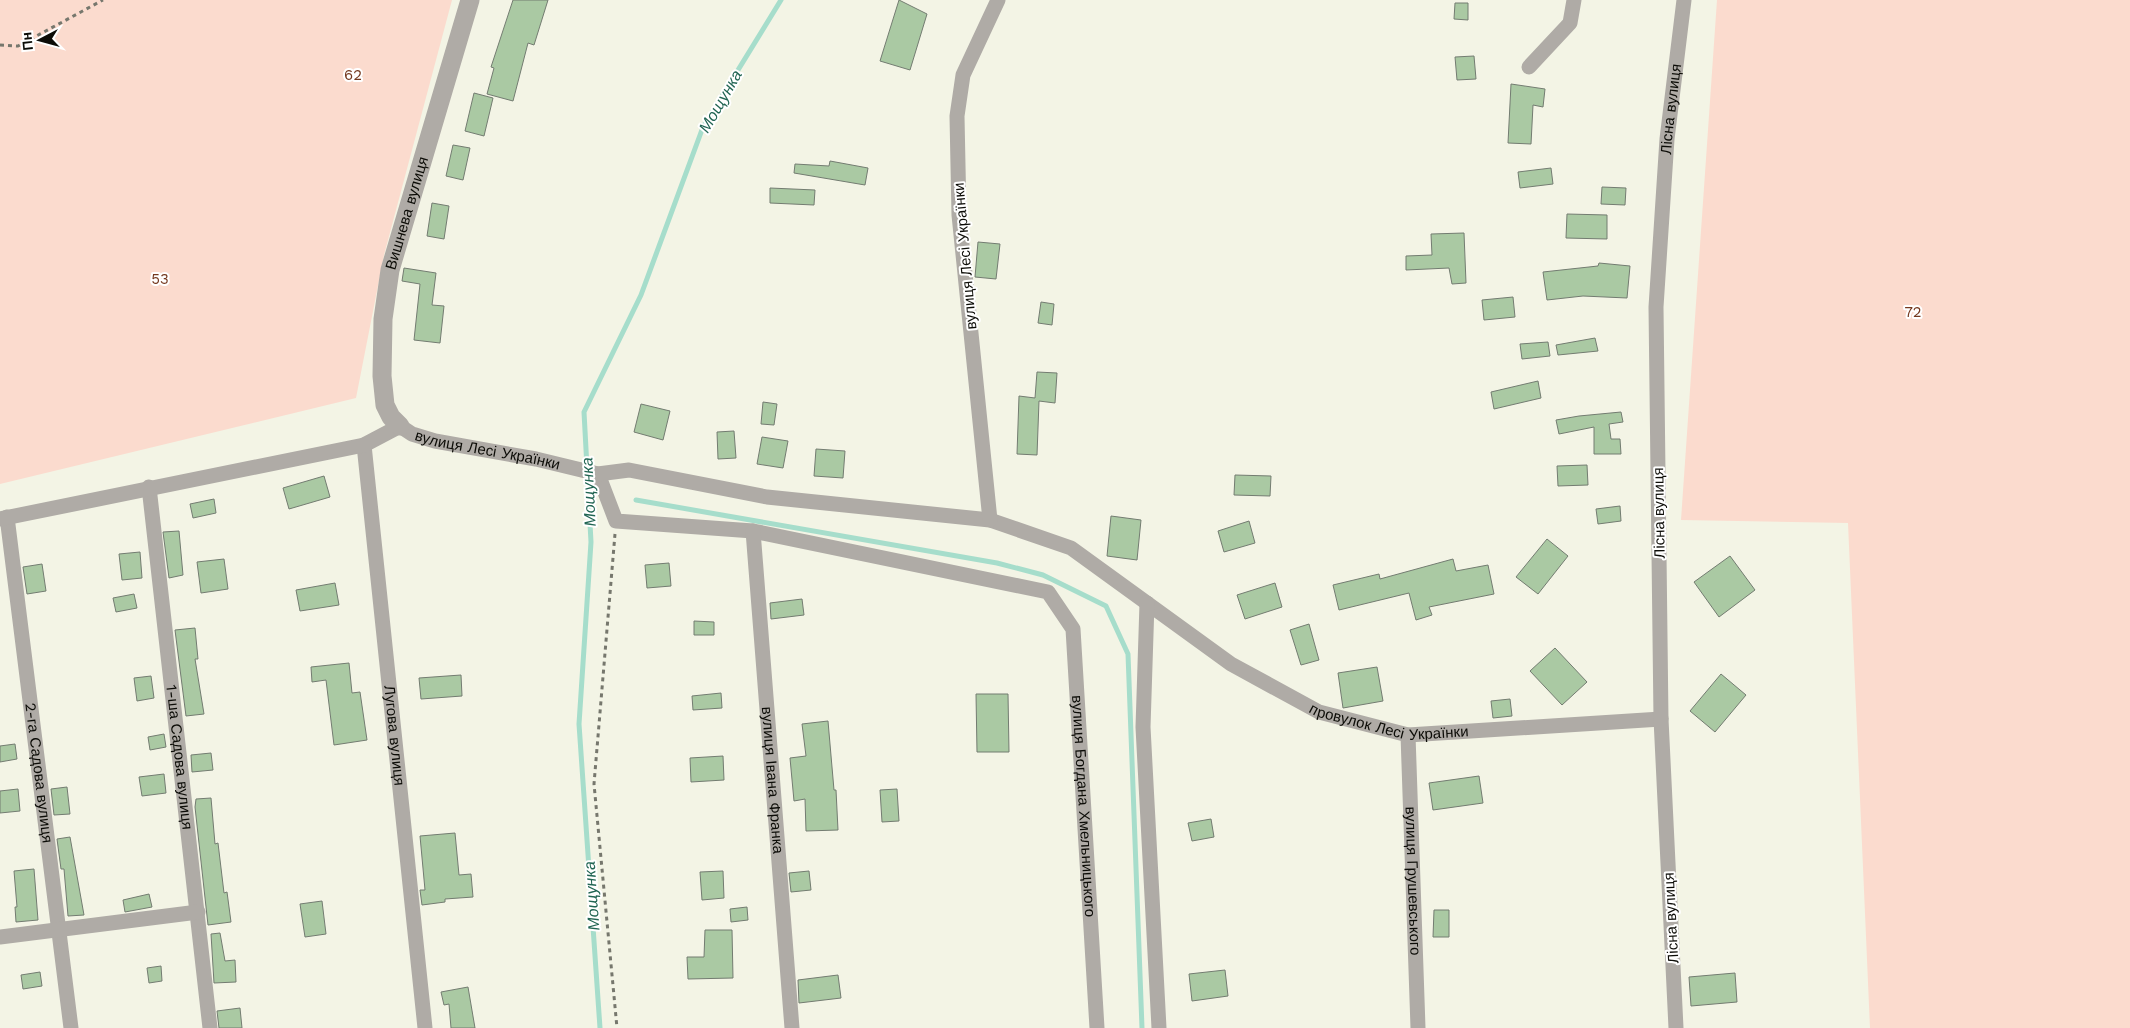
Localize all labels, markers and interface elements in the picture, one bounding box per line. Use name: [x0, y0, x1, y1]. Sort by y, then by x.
north arrow: [15, 15, 65, 65]
text: Пн: [18, 31, 36, 51]
street label: Лісна вулиця: [1657, 63, 1685, 155]
park label: 62: [344, 66, 362, 84]
water label: Мощунка: [695, 66, 746, 136]
street label: Вишнева вулиця: [382, 155, 432, 272]
street label: вулиця Лесі Українки: [950, 182, 980, 330]
park label: 53: [151, 270, 169, 288]
park label: 72: [1904, 303, 1922, 321]
street label: вулиця Лесі Українки: [413, 426, 562, 474]
water label: Мощунка: [577, 457, 600, 527]
street label: Лісна вулиця: [1649, 467, 1669, 559]
street label: 1-ша Садова вулиця: [162, 684, 197, 831]
street label: Лугова вулиця: [380, 684, 409, 787]
street label: вулиця Богдана Хмельницького: [1068, 695, 1099, 918]
street label: провулок Лесі Українки: [1306, 699, 1469, 744]
street label: 2-га Садова вулиця: [21, 702, 57, 844]
street label: вулиця Івана Франка: [758, 706, 787, 855]
street label: вулиця Грушевського: [1401, 806, 1425, 956]
water label: Мощунка: [580, 861, 603, 931]
street label: Лісна вулиця: [1660, 872, 1682, 964]

